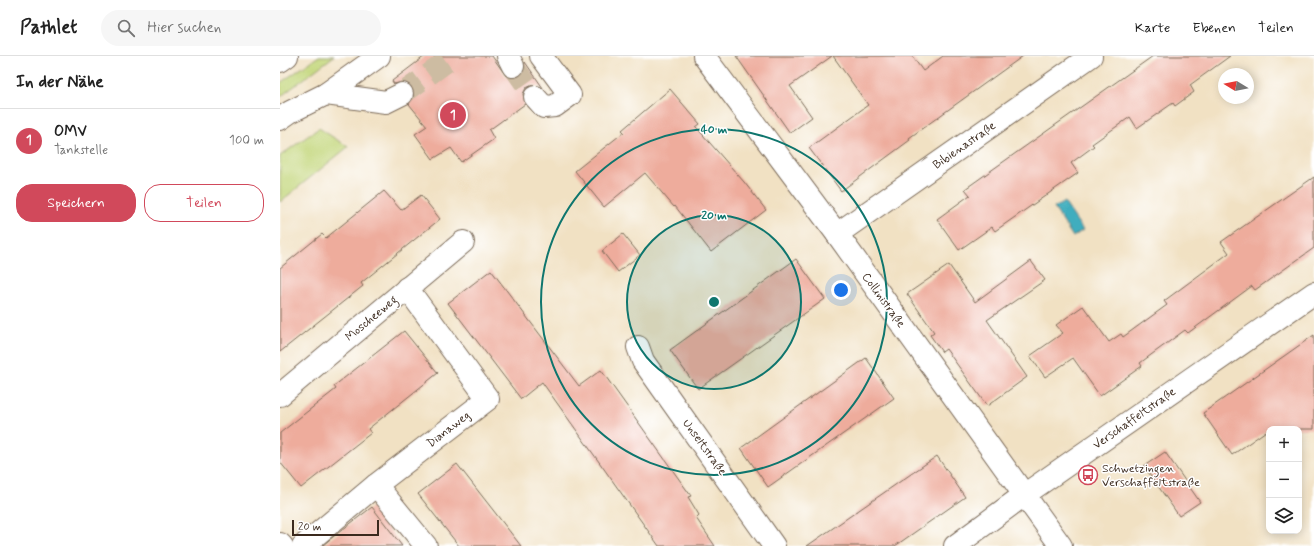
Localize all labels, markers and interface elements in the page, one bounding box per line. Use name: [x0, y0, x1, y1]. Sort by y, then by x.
search box: [101, 10, 381, 46]
text: Pathlet: [20, 15, 77, 40]
icon: search: [115, 17, 137, 39]
text: Hier suchen: [147, 18, 221, 38]
text: Karte: [1135, 19, 1170, 37]
text: Ebenen: [1192, 19, 1236, 37]
text: Teilen: [1258, 19, 1294, 37]
north arrow: [1218, 68, 1254, 104]
text: In der Nähe: [16, 71, 104, 93]
pin: 1: [440, 100, 466, 130]
street label: Bibienastraße: [930, 118, 999, 173]
text: OMV: [54, 122, 87, 142]
text: 40 m: [701, 122, 728, 138]
text: 1: [26, 132, 32, 149]
text: 100 m: [229, 132, 264, 149]
text: Tankstelle: [54, 142, 108, 159]
button: Speichern: [16, 184, 136, 222]
button: Teilen: [144, 184, 264, 222]
text: 20 m: [701, 208, 727, 224]
street label: Collinistraße: [858, 270, 909, 331]
your location: [831, 280, 851, 300]
street label: Moscheeweg: [342, 292, 402, 346]
centre of rings: [707, 295, 721, 309]
street label: Verschaffeltstraße: [1090, 384, 1179, 453]
street label: Dianaweg: [424, 408, 474, 452]
street label: Unseltstraße: [678, 416, 730, 479]
map controls: [1266, 426, 1302, 534]
button: +: [1266, 426, 1302, 462]
place label: Schwetzingen Verschaffeltstraße: [1102, 461, 1200, 491]
button: −: [1266, 462, 1302, 498]
bus stop icon: Schwetzingen Verschaffeltstraße: [1077, 464, 1099, 486]
button: layers: [1266, 498, 1302, 534]
scale bar: [292, 518, 379, 537]
text: 20 m: [298, 520, 321, 534]

